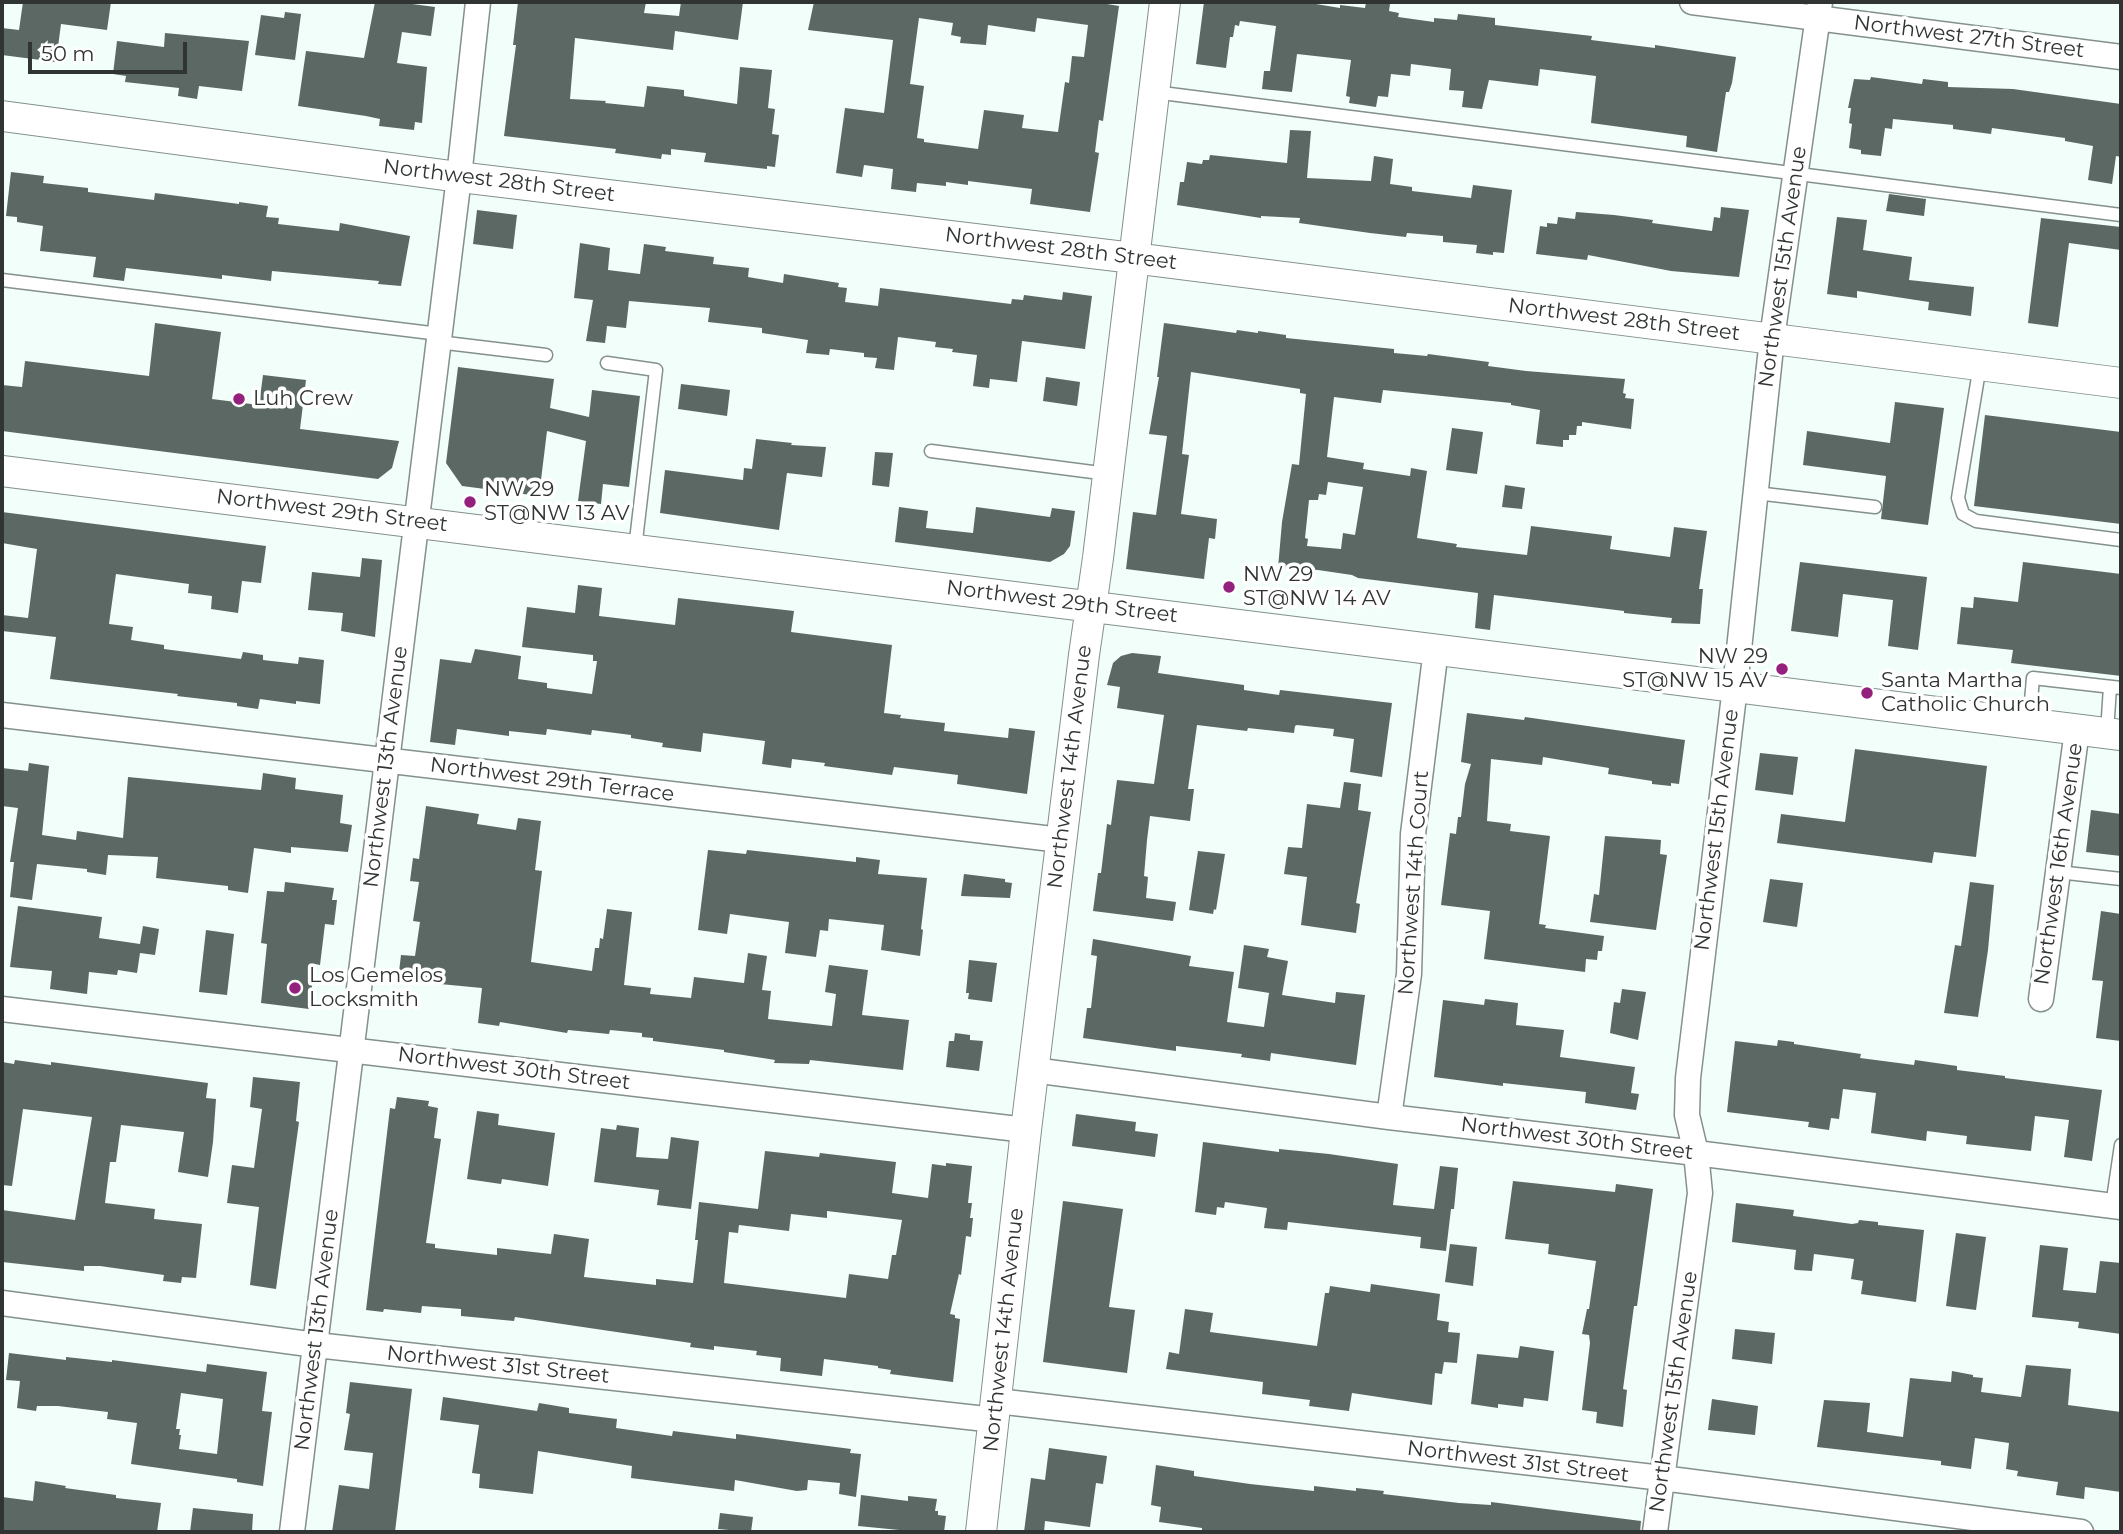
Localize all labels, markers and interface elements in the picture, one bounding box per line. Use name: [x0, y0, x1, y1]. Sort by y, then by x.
street label: Northwest 27th Street: [1852, 10, 2086, 64]
scale bar: [32, 28, 191, 72]
text: 50 m: [41, 41, 95, 66]
street label: Northwest 15th Avenue: [1754, 145, 1812, 389]
street label: Northwest 28th Street: [382, 154, 616, 208]
street label: Northwest 28th Street: [944, 222, 1178, 276]
street label: Northwest 28th Street: [1507, 293, 1741, 347]
place label: Luh Crew: [253, 386, 353, 412]
marker: Luh Crew: [231, 391, 247, 407]
place label: NW 29 ST@NW 13 AV: [484, 477, 630, 527]
street label: Northwest 29th Street: [215, 484, 449, 538]
marker: NW 29 ST@NW 13 AV: [462, 494, 478, 510]
place label: NW 29 ST@NW 14 AV: [1243, 562, 1391, 612]
street label: Northwest 29th Street: [945, 575, 1179, 629]
marker: NW 29 ST@NW 14 AV: [1221, 579, 1237, 595]
street label: Northwest 14th Avenue: [1043, 644, 1097, 890]
place label: NW 29 ST@NW 15 AV: [1622, 644, 1768, 694]
street label: Northwest 13th Avenue: [359, 645, 413, 889]
marker: NW 29 ST@NW 15 AV: [1774, 661, 1790, 677]
place label: Santa Martha Catholic Church: [1881, 668, 2050, 718]
marker: Santa Martha Catholic Church: [1859, 685, 1875, 701]
street label: Northwest 15th Avenue: [1690, 708, 1744, 952]
street label: Northwest 16th Avenue: [2030, 741, 2088, 987]
street label: Northwest 29th Terrace: [428, 753, 676, 807]
street label: Northwest 14th Court: [1394, 770, 1434, 996]
place label: Los Gemelos Locksmith: [309, 963, 443, 1013]
marker: Los Gemelos Locksmith: [287, 980, 303, 996]
street label: Northwest 30th Street: [396, 1042, 632, 1096]
street label: Northwest 30th Street: [1459, 1112, 1695, 1166]
street label: Northwest 14th Avenue: [979, 1207, 1029, 1453]
street label: Northwest 13th Avenue: [290, 1208, 344, 1452]
street label: Northwest 15th Avenue: [1645, 1270, 1703, 1514]
street label: Northwest 31st Street: [385, 1341, 611, 1389]
street label: Northwest 31st Street: [1405, 1436, 1631, 1488]

